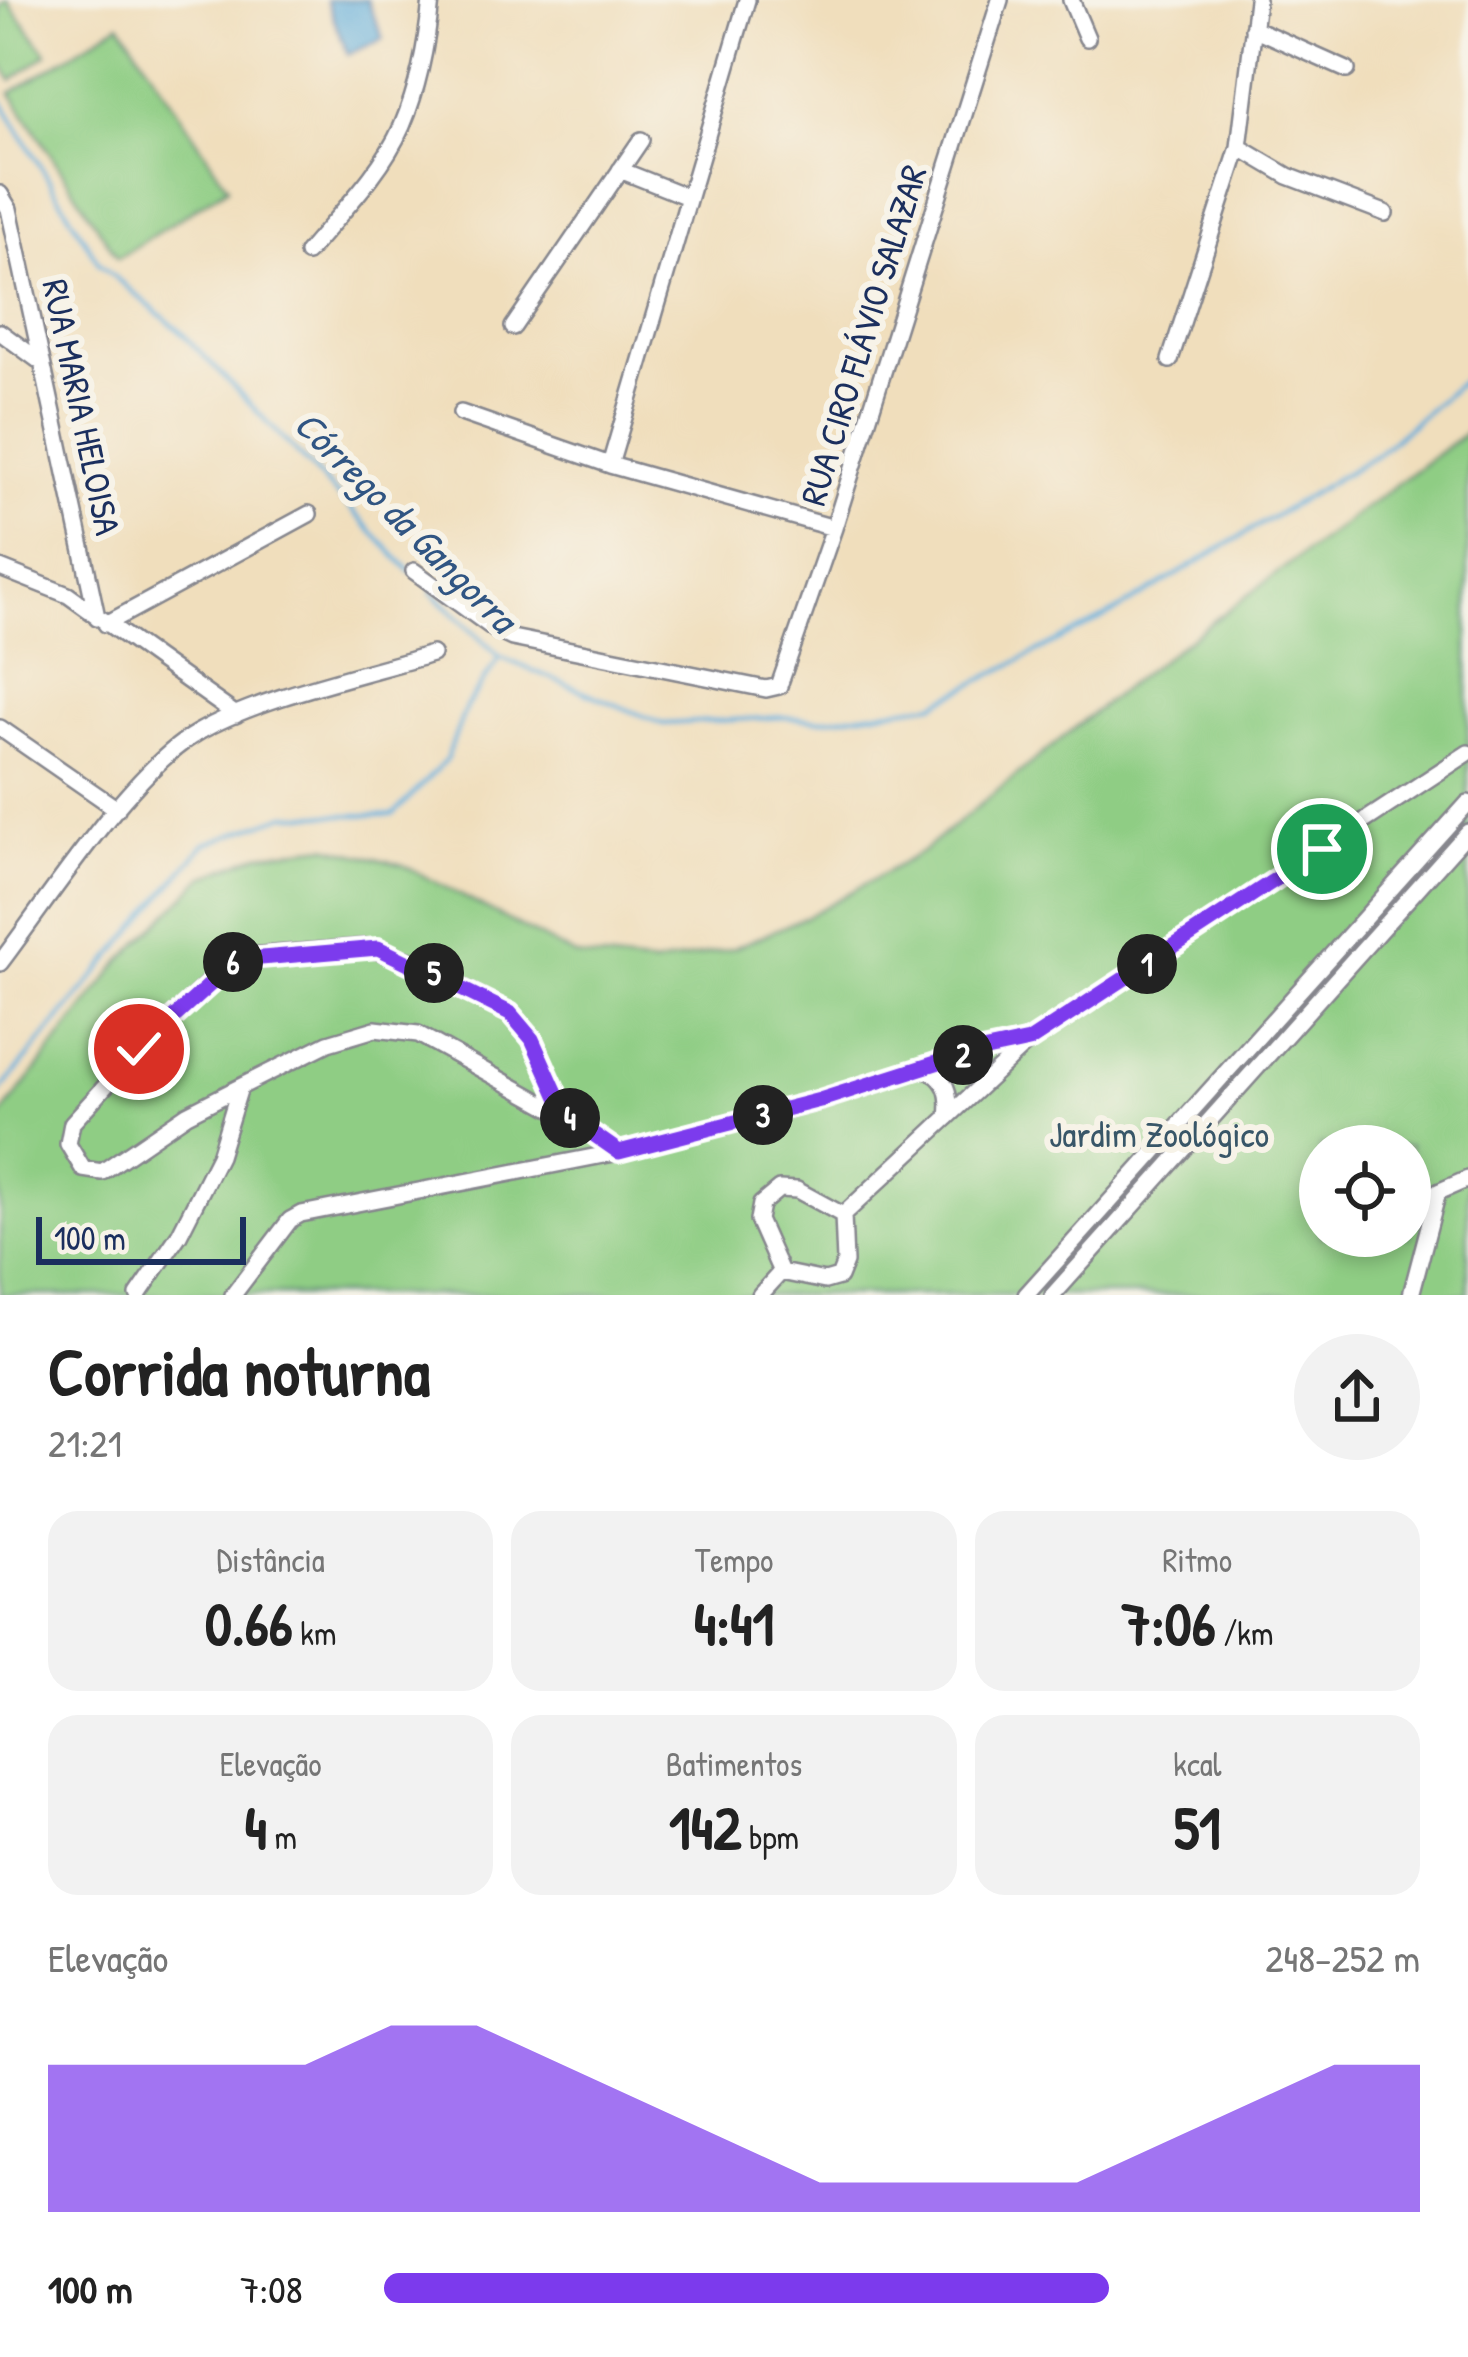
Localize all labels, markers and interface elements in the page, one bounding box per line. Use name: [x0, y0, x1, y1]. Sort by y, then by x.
street label: RUA CIRO FLÁVIO SALAZAR: [787, 159, 938, 511]
street label: RUA MARIA HELOISA: [31, 274, 134, 539]
water label: Córrego da Gangorra: [283, 398, 532, 647]
pin: [1271, 798, 1373, 900]
icon: arrive: [1289, 816, 1355, 882]
pin: 6: [203, 932, 263, 992]
pin: 1: [1117, 934, 1177, 994]
text: 6: [226, 940, 240, 984]
text: 1: [1141, 942, 1153, 986]
pin: 5: [404, 943, 464, 1003]
text: 5: [427, 951, 441, 995]
pin: [88, 998, 190, 1100]
icon: check: [106, 1016, 172, 1082]
pin: 2: [933, 1025, 993, 1085]
text: 2: [955, 1033, 971, 1077]
pin: 3: [733, 1085, 793, 1145]
pin: 4: [540, 1088, 600, 1148]
text: 3: [756, 1093, 770, 1137]
text: 4: [564, 1096, 576, 1140]
park label: Jardim Zoológico: [1049, 1109, 1269, 1158]
map controls: [1299, 1125, 1431, 1257]
button: locate: [1299, 1125, 1431, 1257]
scale bar: [36, 1211, 246, 1264]
text: 100 m: [54, 1216, 126, 1260]
text: Corrida noturna: [48, 1326, 430, 1416]
button: share: [1294, 1334, 1420, 1460]
text: 21:21: [48, 1416, 122, 1469]
text: Distância: [217, 1538, 325, 1582]
text: Tempo: [695, 1538, 773, 1582]
text: Ritmo: [1163, 1538, 1232, 1582]
text: 0.66: [205, 1582, 293, 1664]
text: 4:41: [694, 1582, 774, 1664]
text: 7:06: [1121, 1582, 1216, 1664]
text: km: [293, 1611, 336, 1655]
text: /km: [1216, 1611, 1273, 1655]
text: Elevação: [220, 1742, 322, 1786]
text: Batimentos: [666, 1742, 802, 1786]
text: kcal: [1173, 1742, 1221, 1786]
text: 4: [244, 1786, 267, 1868]
text: 142: [669, 1786, 741, 1868]
text: 51: [1174, 1786, 1221, 1868]
text: m: [267, 1815, 297, 1859]
text: bpm: [741, 1815, 799, 1859]
text: Elevação: [48, 1931, 168, 1984]
text: 248–252 m: [1265, 1931, 1420, 1984]
text: 100 m: [48, 2262, 133, 2315]
text: 7:08: [240, 2262, 303, 2315]

